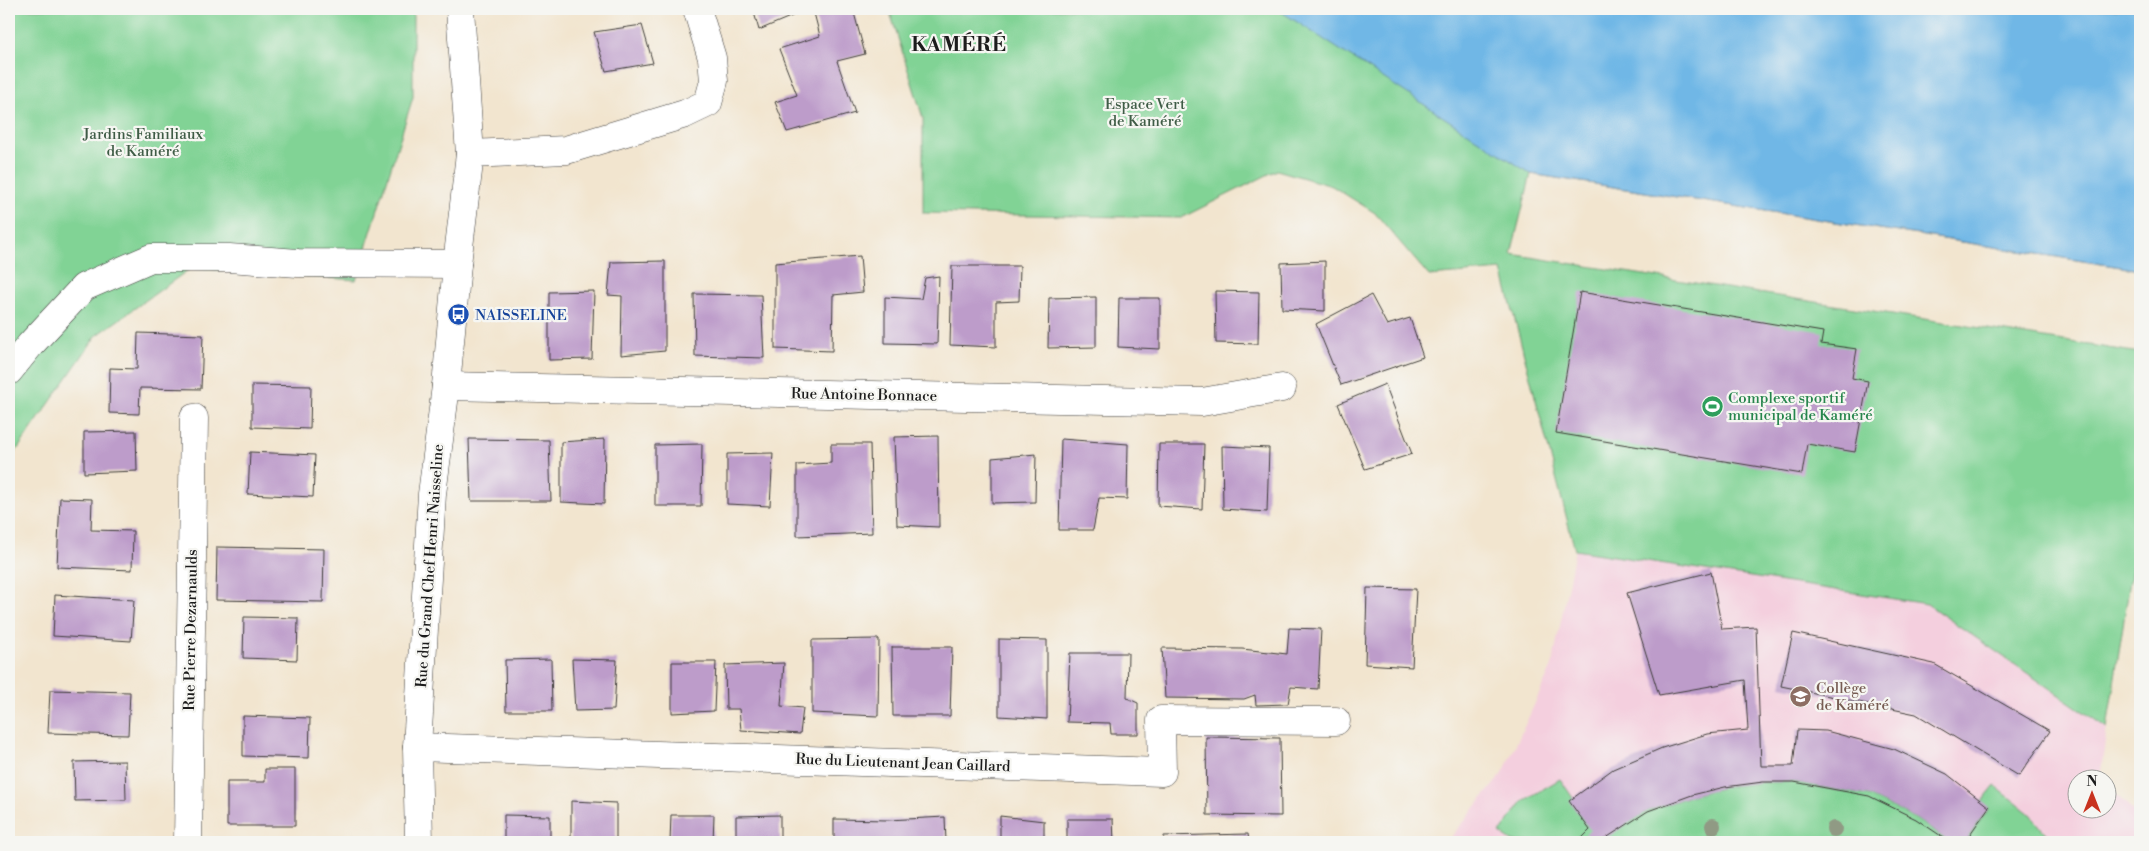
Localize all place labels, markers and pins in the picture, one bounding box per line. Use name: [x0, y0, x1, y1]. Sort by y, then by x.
bus stop icon: NAISSELINE: [447, 303, 471, 327]
place label: NAISSELINE: [475, 306, 567, 325]
place label: Complexe sportif municipal de Kaméré: [1728, 389, 1873, 425]
sports icon: Complexe sportif municipal de Kaméré: [1700, 395, 1724, 419]
place label: Collège de Kaméré: [1816, 679, 1889, 715]
school or university icon: Collège de Kaméré: [1788, 685, 1812, 709]

